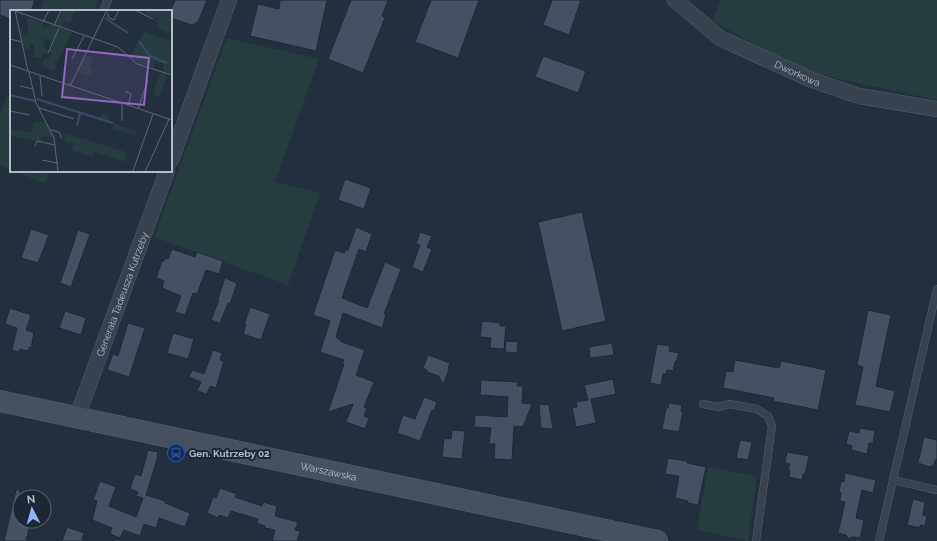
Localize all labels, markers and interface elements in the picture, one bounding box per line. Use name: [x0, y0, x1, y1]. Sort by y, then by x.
inset map: [10, 10, 172, 172]
street label: Dworkowa: [773, 59, 822, 88]
street label: Generała Tadeusza Kutrzeby: [95, 230, 151, 358]
bus stop icon: Gen. Kutrzeby 02: [166, 443, 186, 463]
place label: Gen. Kutrzeby 02: [189, 448, 270, 459]
street label: Warszawska: [299, 460, 358, 483]
north arrow: [12, 489, 52, 529]
text: N: [26, 493, 36, 506]

